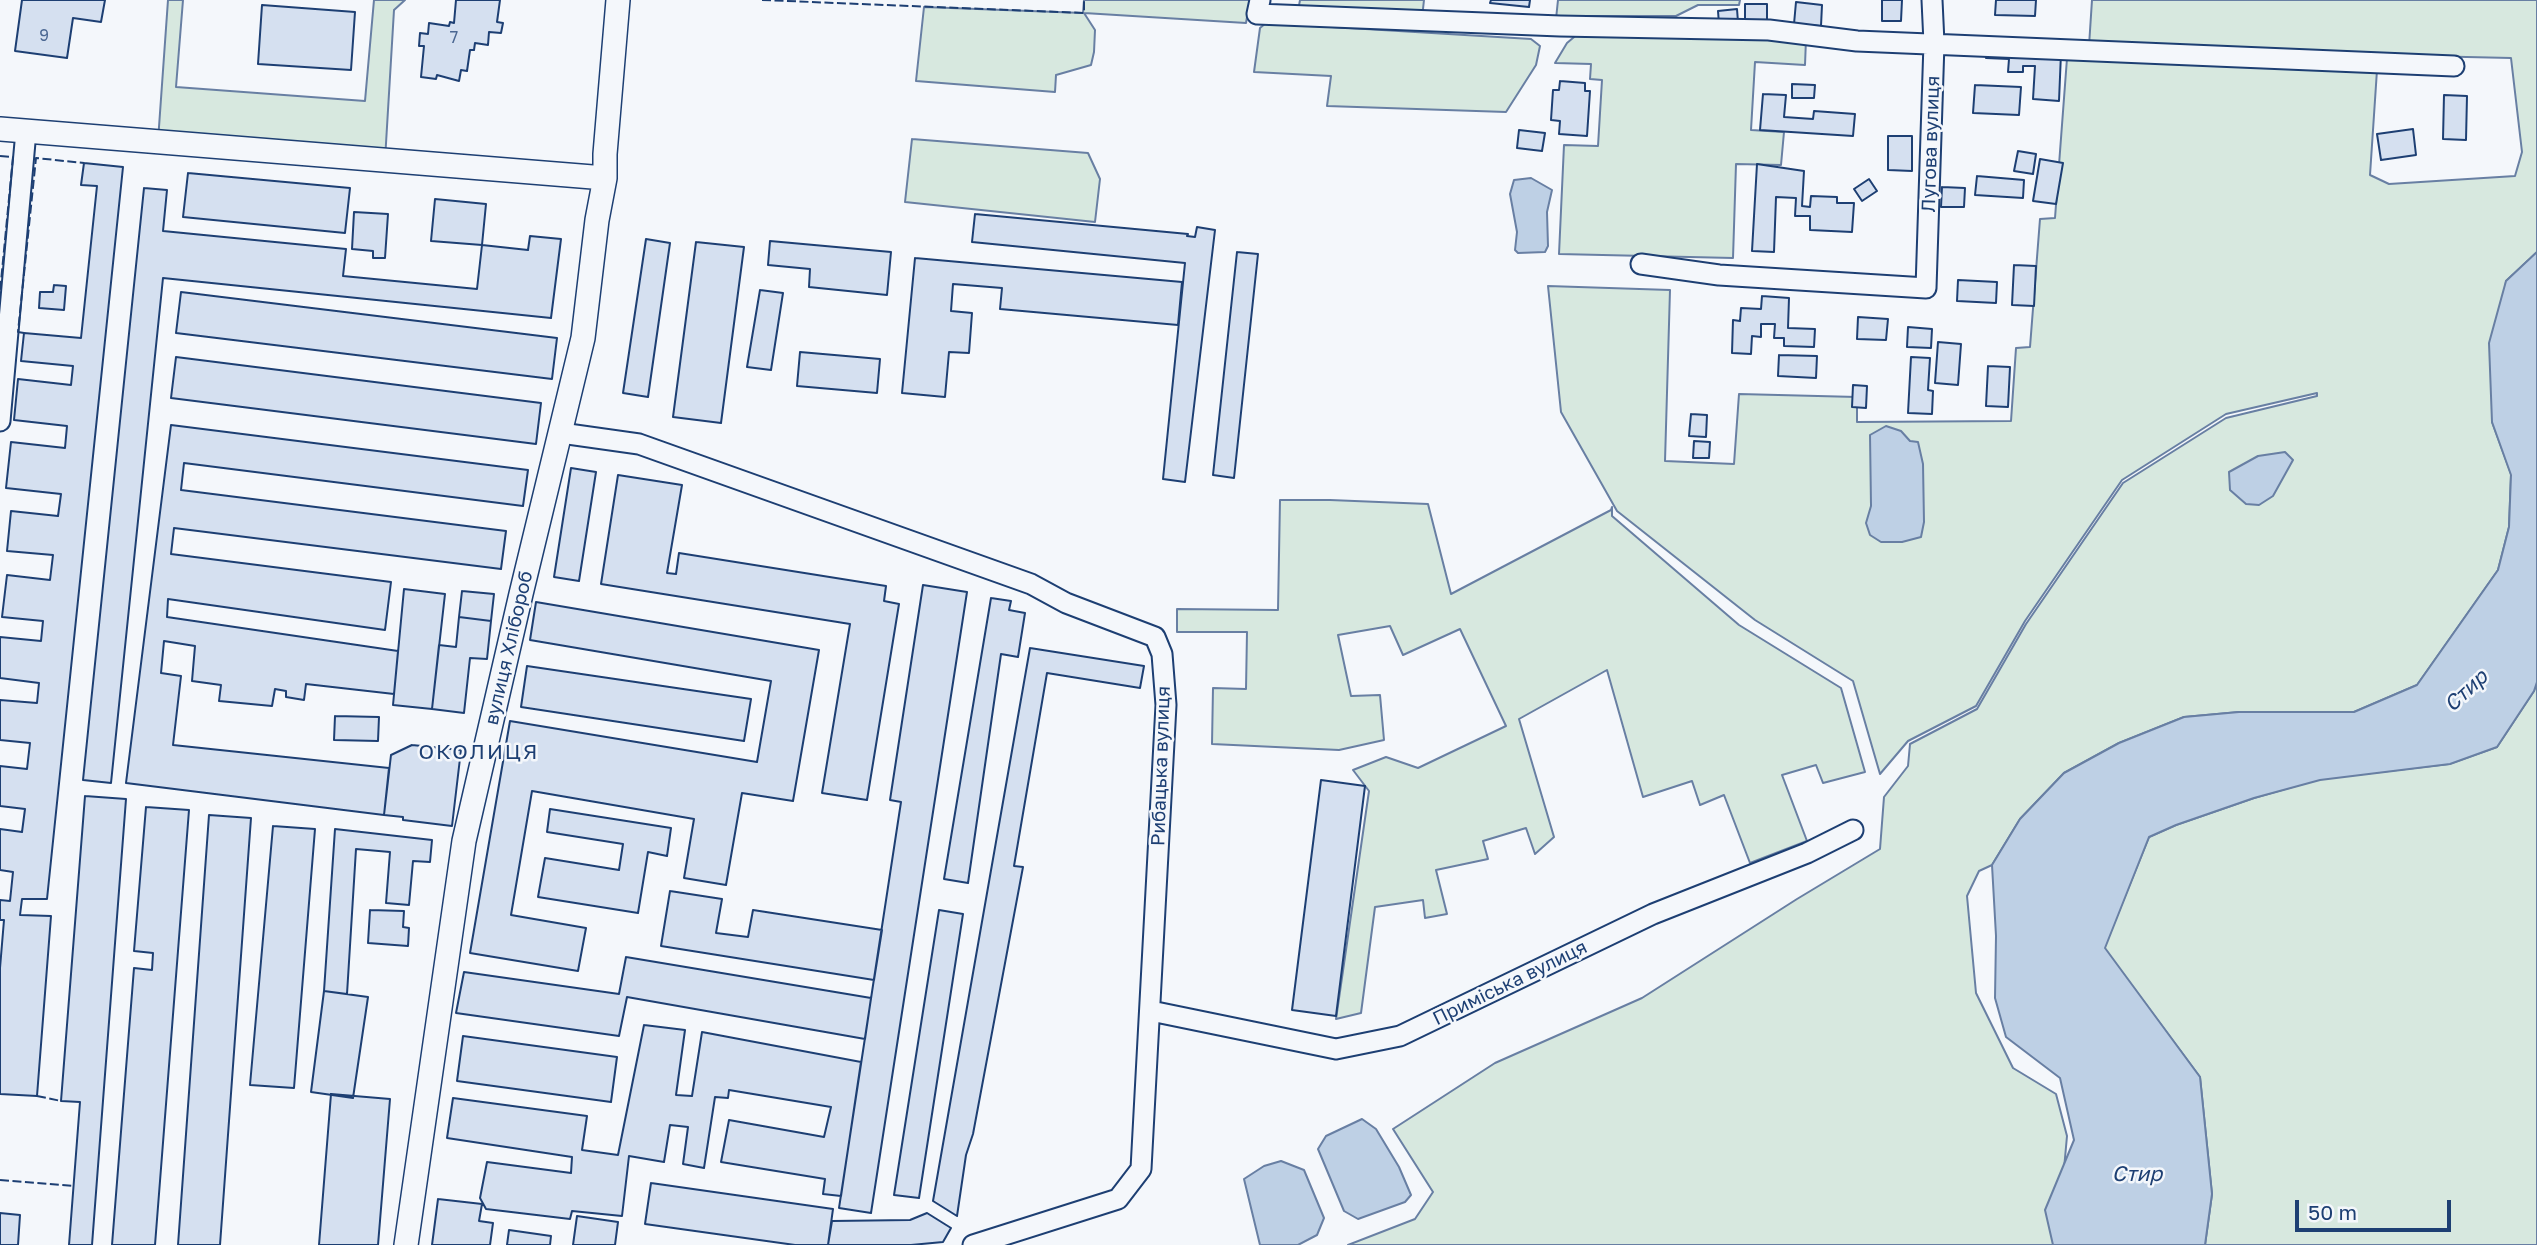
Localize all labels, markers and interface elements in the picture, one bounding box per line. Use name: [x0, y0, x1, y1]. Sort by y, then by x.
house number: 9: [39, 26, 49, 46]
house number: 7: [450, 28, 458, 48]
street label: Лугова вулиця: [1917, 75, 1945, 213]
street label: вулиця Хлібороб: [480, 569, 538, 727]
water label: Стир: [2439, 665, 2493, 717]
street label: Рибацька вулиця: [1147, 686, 1175, 846]
district label: ОКОЛИЦЯ: [419, 739, 539, 765]
street label: Приміська вулиця: [1429, 936, 1591, 1030]
water label: Стир: [2112, 1161, 2162, 1187]
scale bar: [2299, 1186, 2455, 1230]
text: 50 m: [2308, 1199, 2357, 1225]

